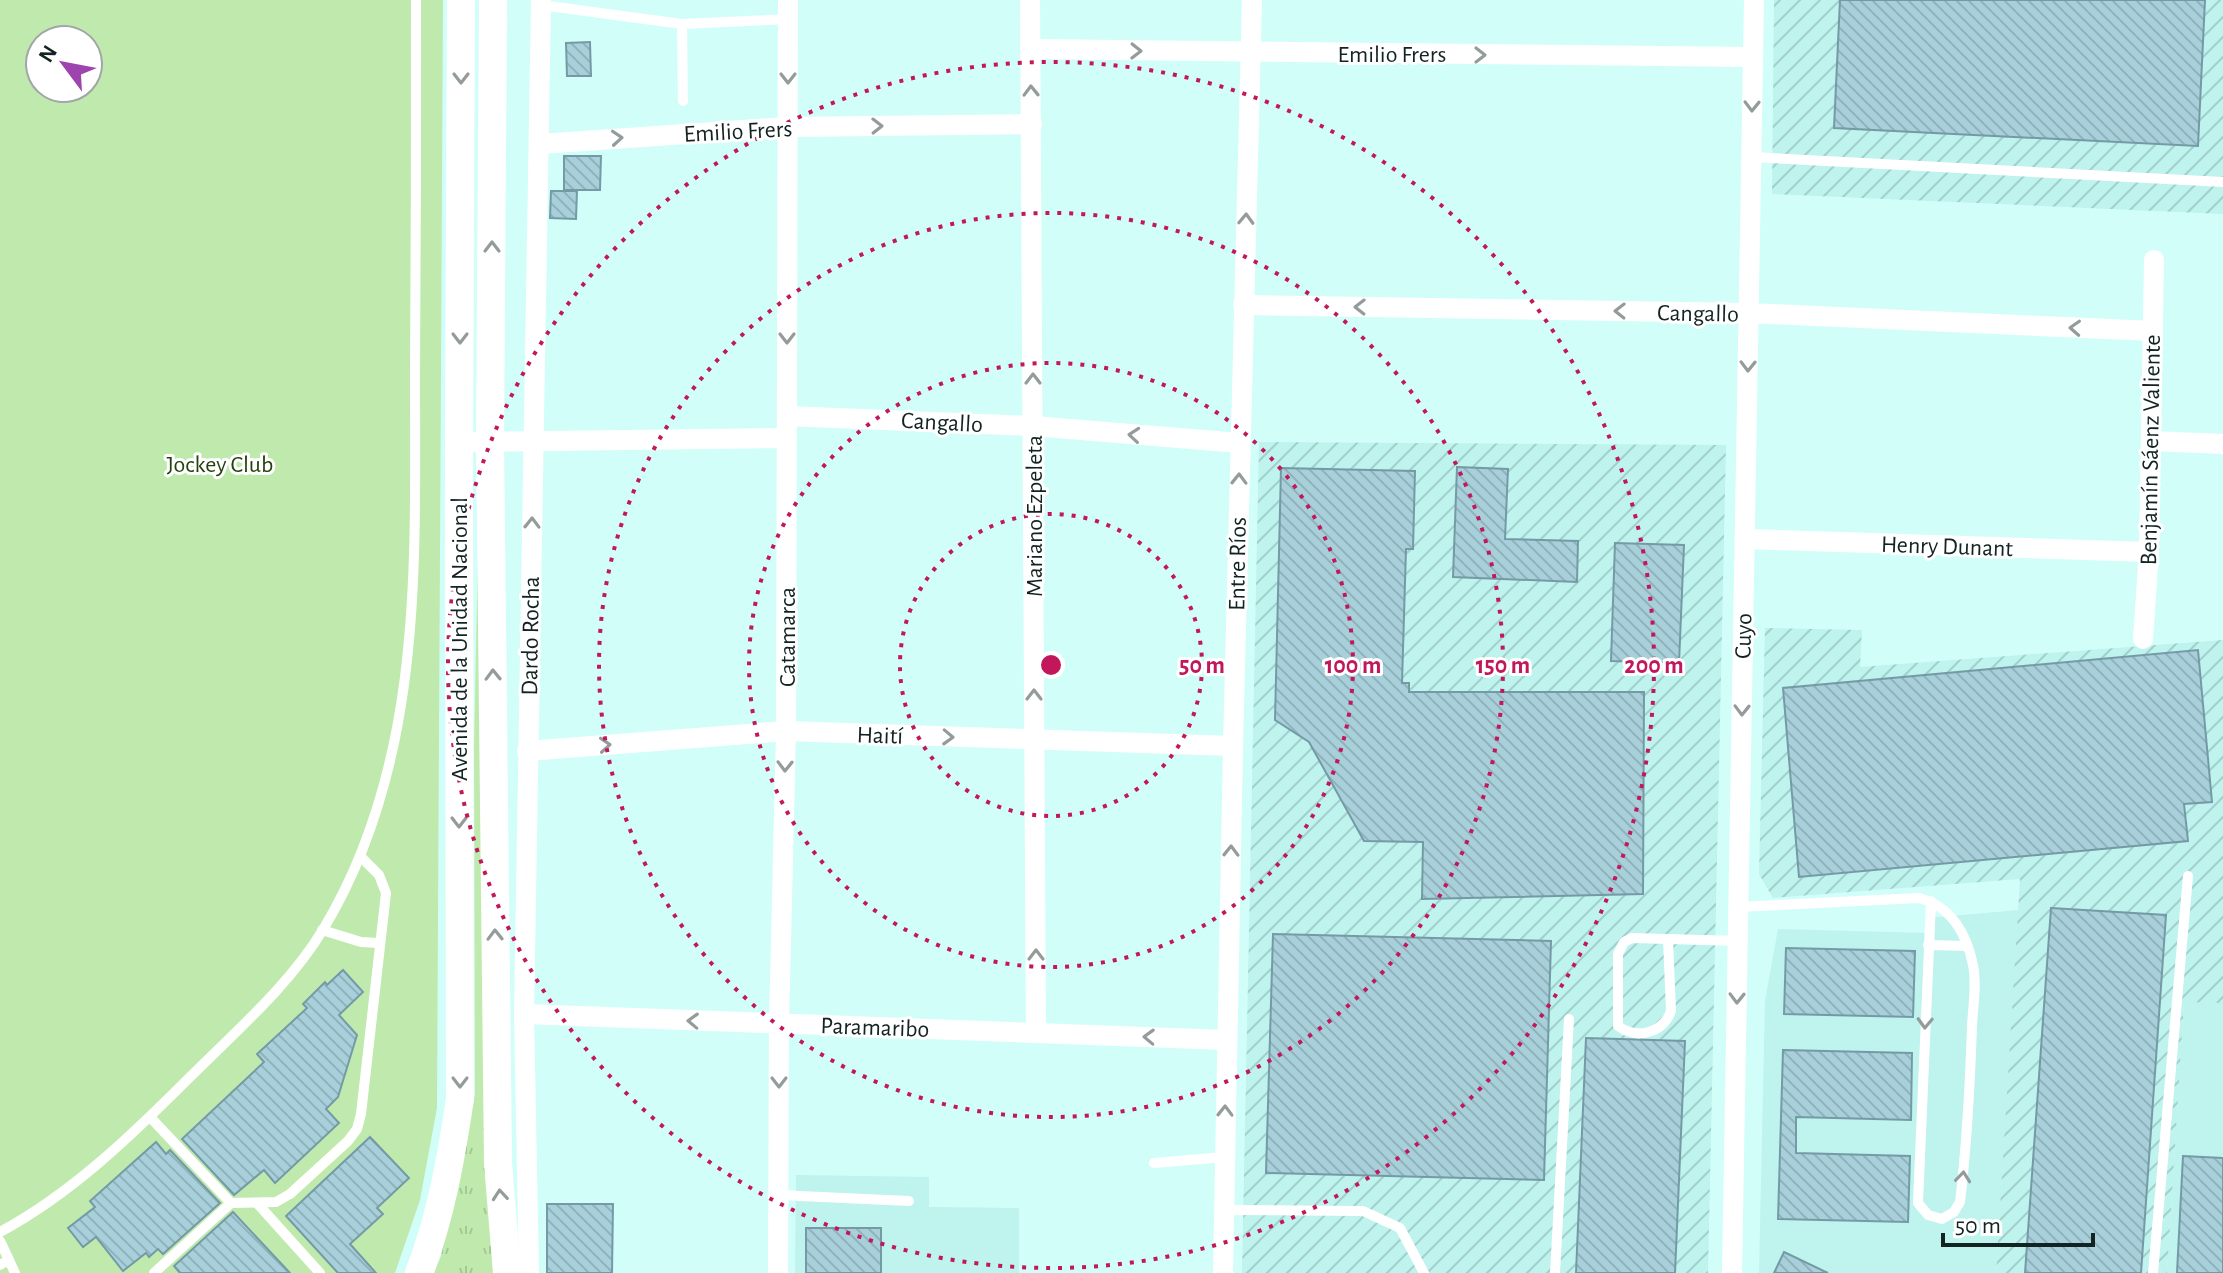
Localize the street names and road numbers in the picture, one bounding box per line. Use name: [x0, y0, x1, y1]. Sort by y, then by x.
street label: Emilio Frers: [1338, 43, 1446, 67]
street label: Emilio Frers: [683, 117, 793, 147]
street label: Cangallo: [1657, 301, 1739, 327]
street label: Benjamín Sáenz Valiente: [2137, 334, 2165, 566]
street label: Cangallo: [900, 409, 983, 437]
street label: Mariano Ezpeleta: [1023, 435, 1047, 597]
street label: Avenida de la Unidad Nacional: [448, 497, 472, 781]
street label: Entre Ríos: [1225, 517, 1251, 611]
street label: Henry Dunant: [1881, 533, 2014, 561]
street label: Dardo Rocha: [518, 576, 544, 696]
street label: Catamarca: [776, 587, 800, 687]
street label: Cuyo: [1732, 613, 1756, 659]
street label: Haití: [856, 723, 904, 749]
street label: Paramaribo: [820, 1014, 930, 1042]

